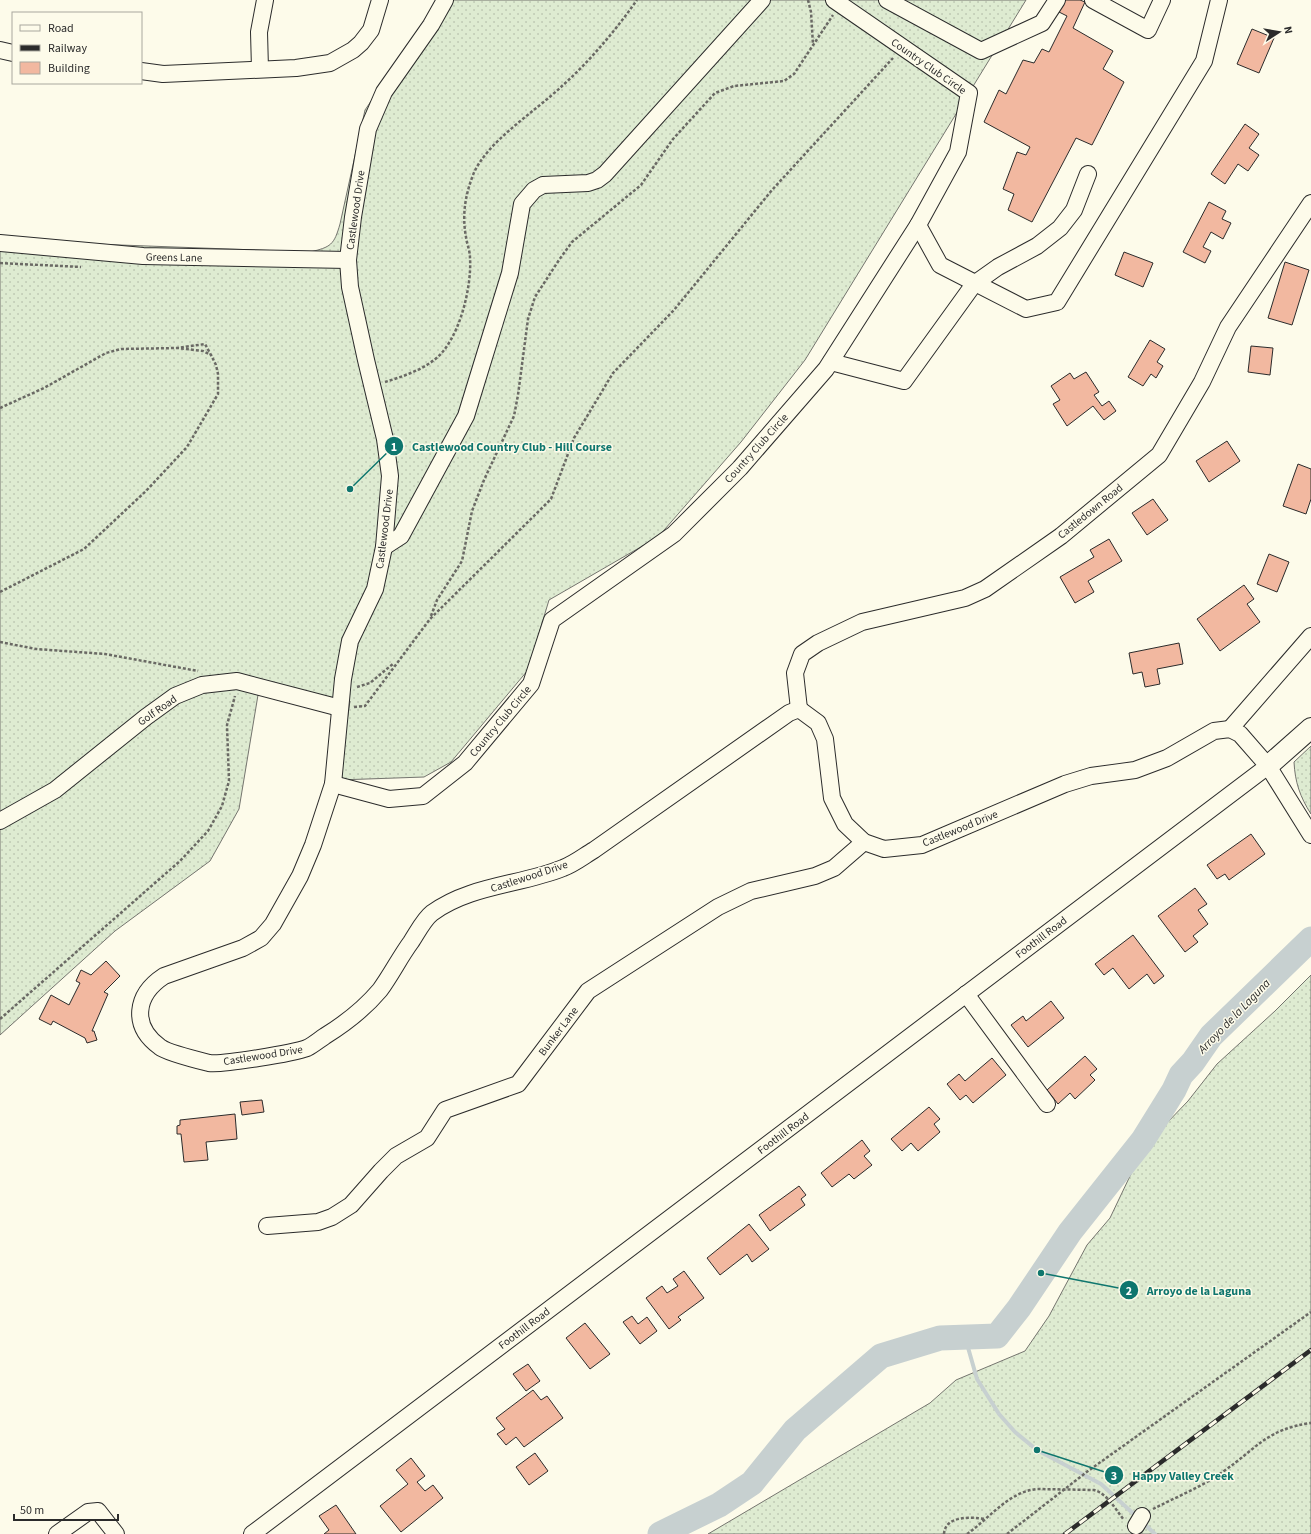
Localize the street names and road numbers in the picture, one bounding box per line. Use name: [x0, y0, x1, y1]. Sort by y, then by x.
street label: Country Club Circle: [888, 35, 970, 98]
street label: Castlewood Drive: [342, 169, 369, 251]
street label: Greens Lane: [146, 250, 203, 266]
street label: Country Club Circle: [721, 410, 792, 486]
street label: Castledown Road: [1055, 480, 1126, 542]
street label: Castlewood Drive: [372, 488, 397, 570]
street label: Country Club Circle: [466, 682, 535, 760]
street label: Golf Road: [135, 691, 180, 729]
street label: Castlewood Drive: [920, 806, 1001, 850]
street label: Castlewood Drive: [489, 857, 570, 896]
street label: Foothill Road: [1012, 913, 1070, 962]
street label: Bunker Lane: [535, 1003, 582, 1059]
street label: Castlewood Drive: [222, 1042, 304, 1069]
street label: Foothill Road: [754, 1109, 812, 1158]
street label: Foothill Road: [495, 1304, 553, 1353]

